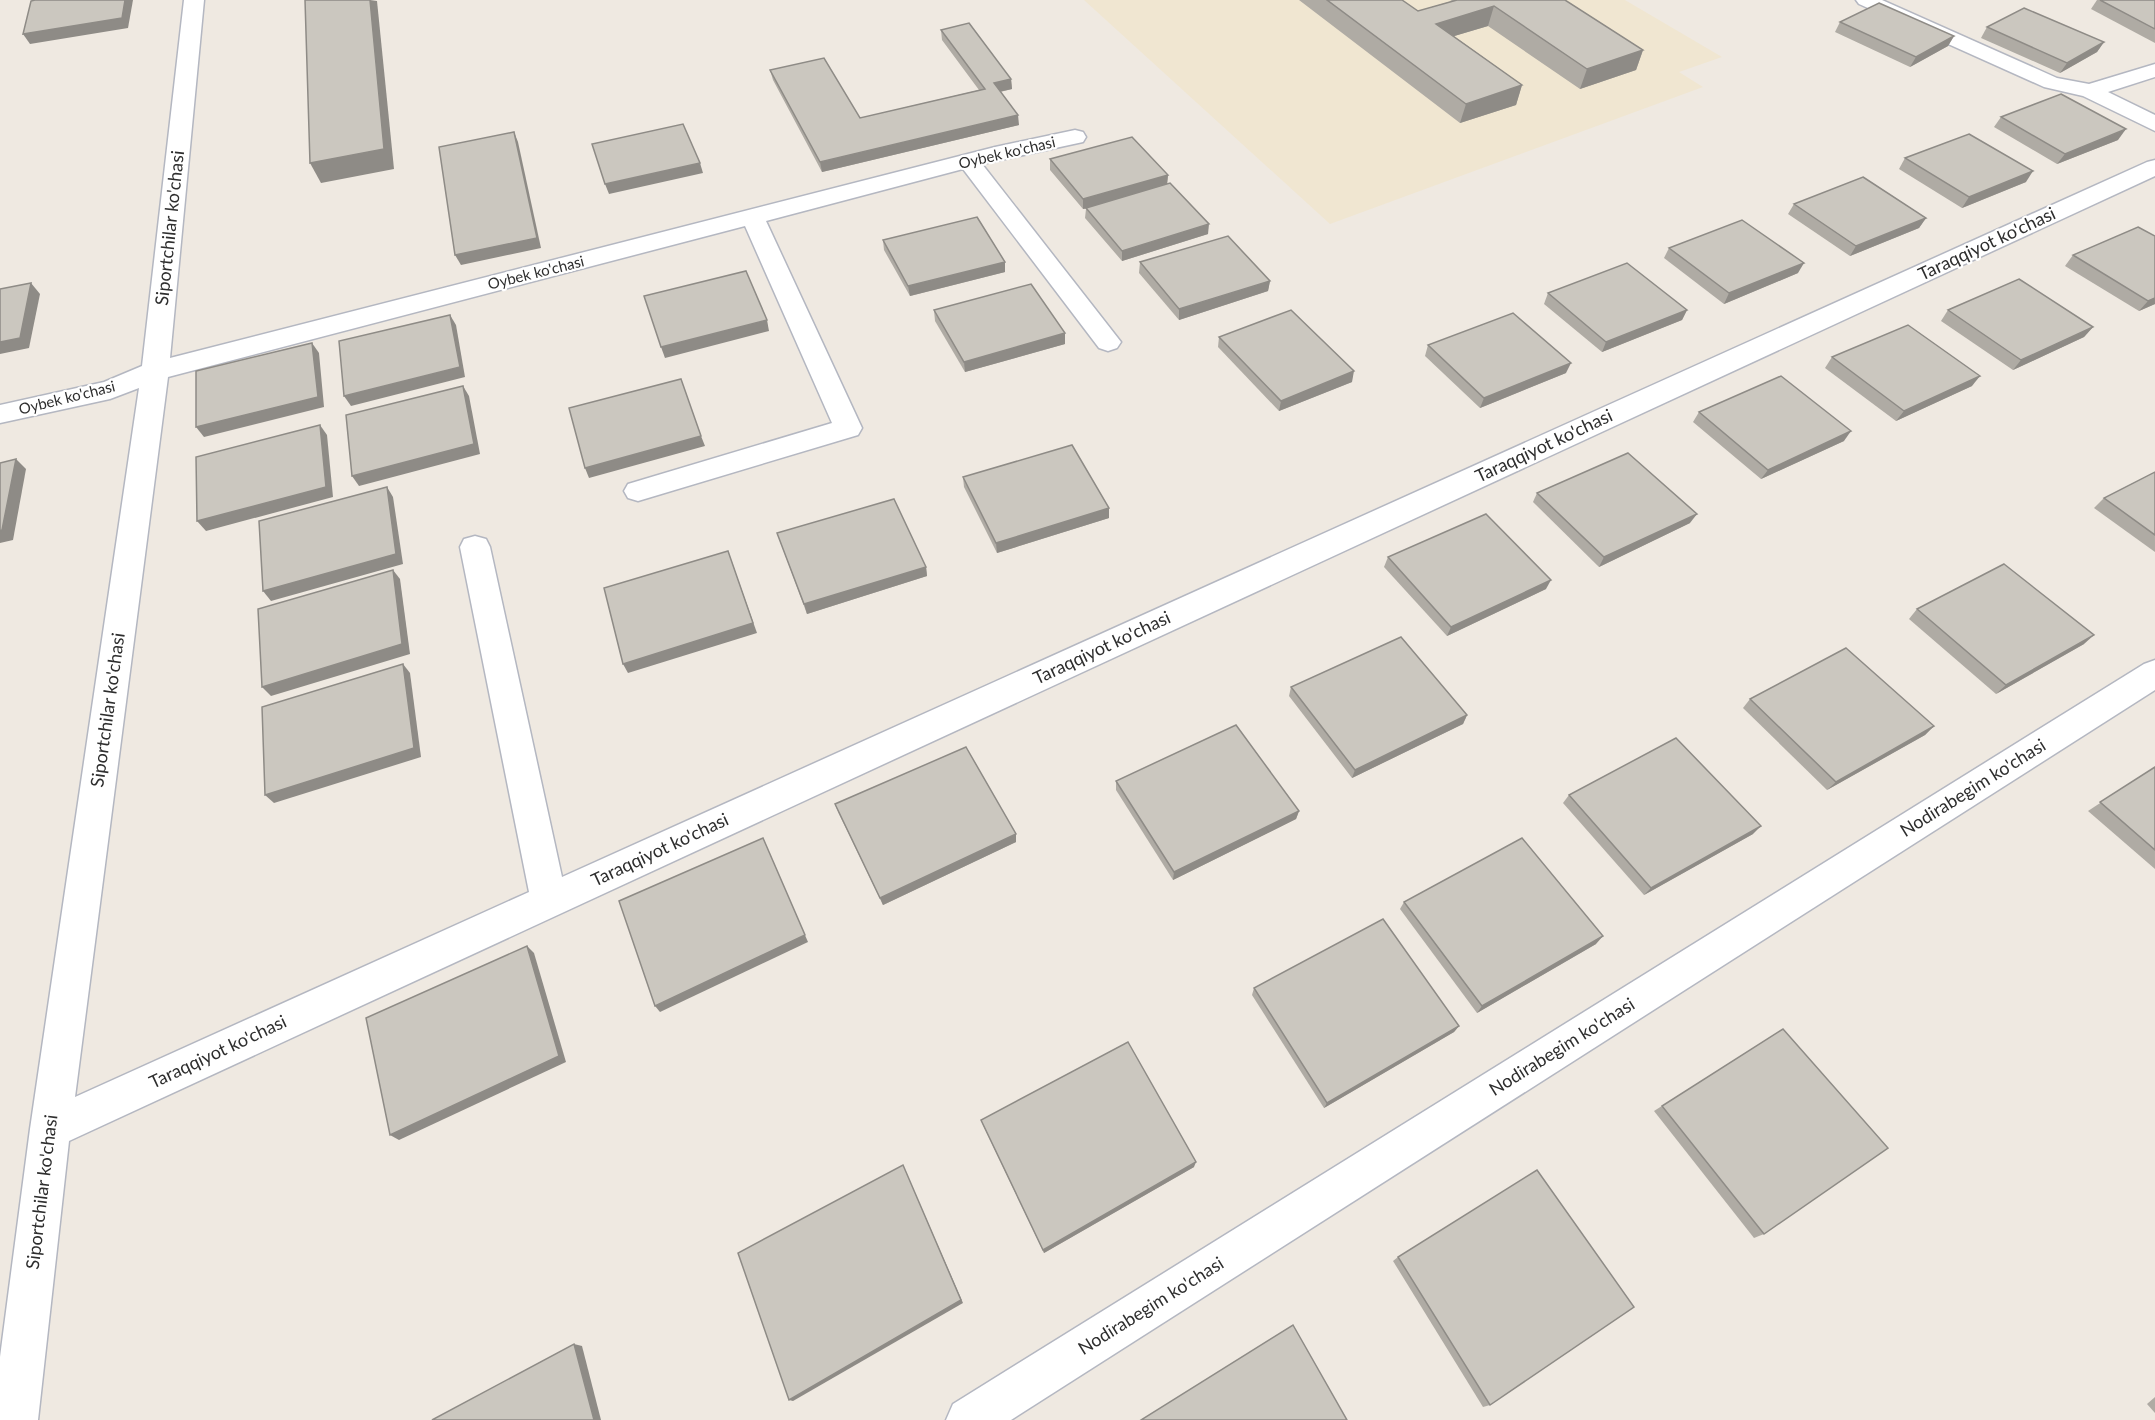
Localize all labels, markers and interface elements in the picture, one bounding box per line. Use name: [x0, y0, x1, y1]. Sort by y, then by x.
street label: Oybek ko'chasi: [957, 132, 1057, 172]
street label: Siportchilar ko'chasi: [150, 149, 188, 306]
street label: Taraqqiyot ko'chasi: [1914, 202, 2059, 285]
street label: Oybek ko'chasi: [486, 251, 586, 293]
street label: Oybek ko'chasi: [17, 376, 117, 418]
street label: Taraqqiyot ko'chasi: [1471, 404, 1616, 487]
street label: Taraqqiyot ko'chasi: [1029, 606, 1174, 689]
street label: Siportchilar ko'chasi: [85, 631, 129, 788]
street label: Nodirabegim ko'chasi: [1896, 733, 2049, 841]
street label: Taraqqiyot ko'chasi: [587, 808, 732, 891]
street label: Nodirabegim ko'chasi: [1485, 992, 1638, 1100]
street label: Taraqqiyot ko'chasi: [145, 1010, 290, 1093]
street label: Siportchilar ko'chasi: [21, 1113, 61, 1270]
street label: Nodirabegim ko'chasi: [1074, 1251, 1227, 1359]

